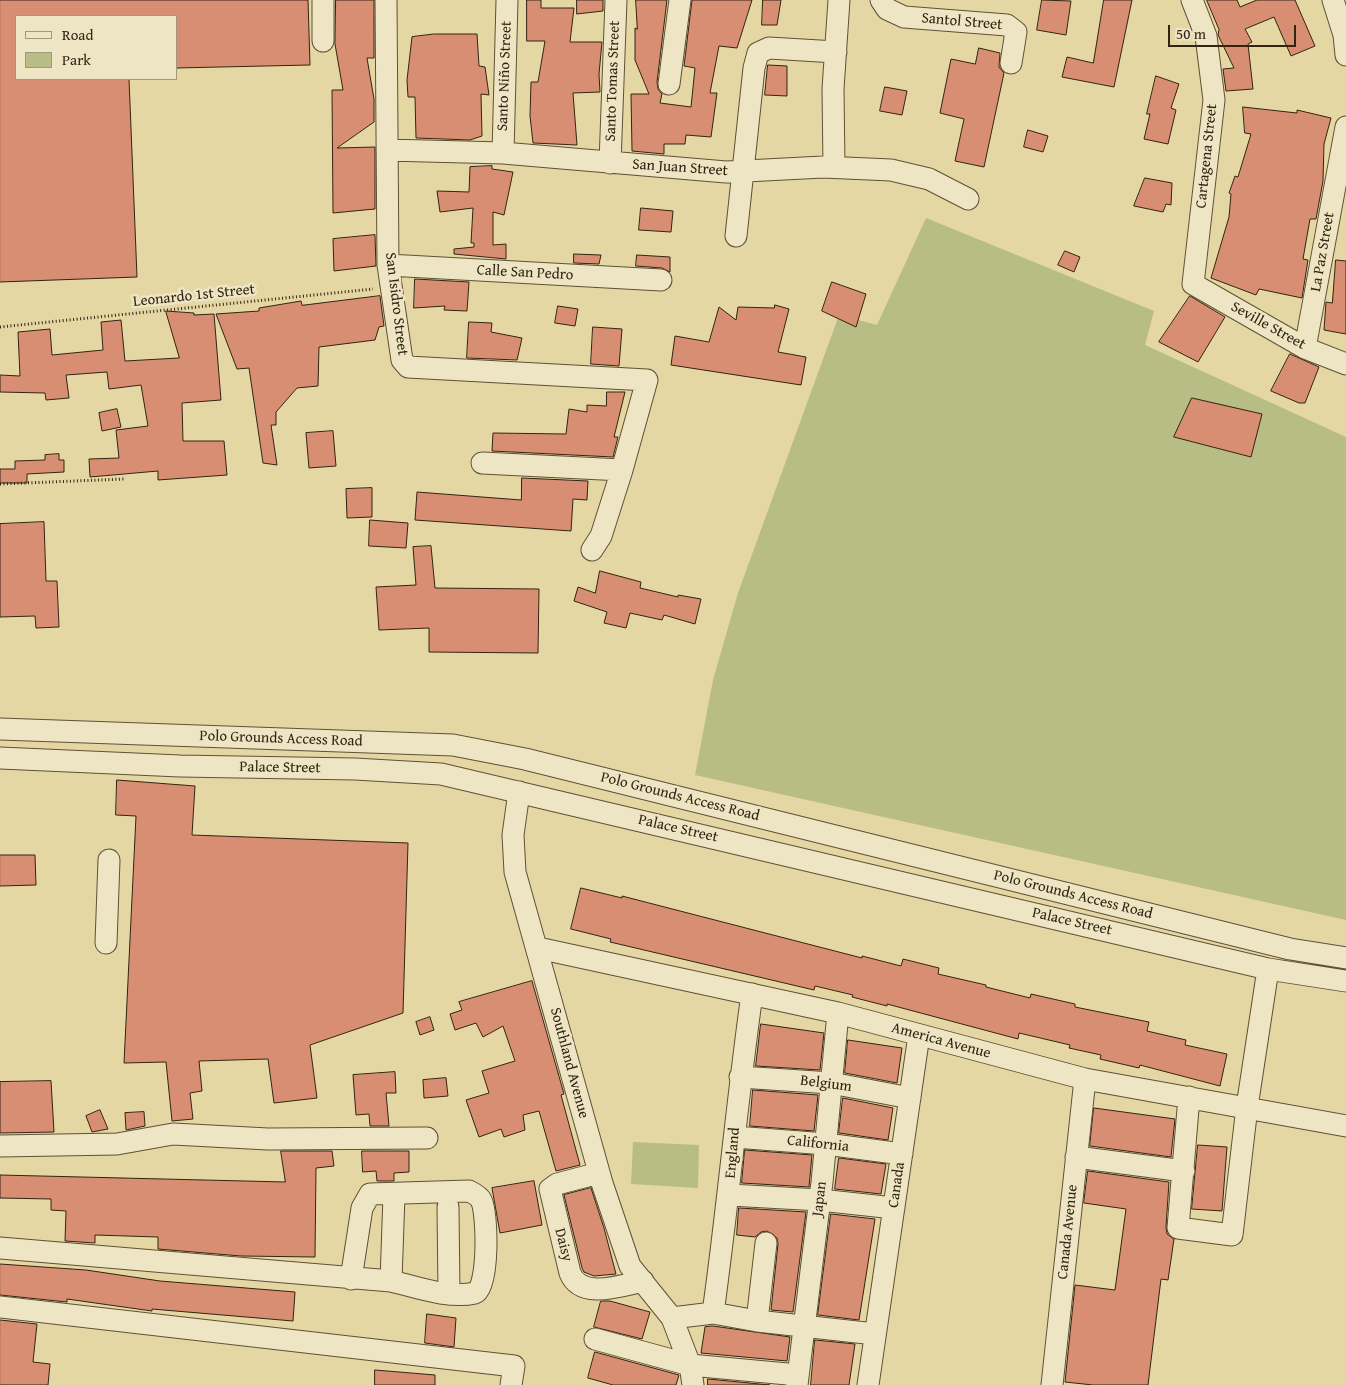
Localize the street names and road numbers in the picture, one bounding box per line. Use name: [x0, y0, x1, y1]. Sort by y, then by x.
street label: Santol Street: [921, 9, 1003, 35]
street label: Santo Tomas Street: [602, 20, 624, 142]
street label: Santo Niño Street: [494, 21, 516, 131]
street label: Cartagena Street: [1193, 103, 1221, 209]
street label: San Juan Street: [632, 156, 728, 180]
street label: La Paz Street: [1307, 211, 1339, 293]
street label: San Isidro Street: [381, 251, 411, 357]
street label: Calle San Pedro: [476, 261, 574, 285]
street label: Leonardo 1st Street: [132, 281, 256, 311]
street label: Seville Street: [1227, 298, 1309, 354]
street label: Polo Grounds Access Road: [199, 727, 363, 751]
street label: Palace Street: [239, 758, 321, 778]
street label: Polo Grounds Access Road: [599, 769, 761, 825]
street label: Palace Street: [636, 811, 720, 847]
street label: Polo Grounds Access Road: [992, 867, 1154, 923]
street label: Palace Street: [1030, 904, 1114, 940]
street label: Southland Avenue: [546, 1006, 592, 1120]
street label: America Avenue: [889, 1019, 993, 1063]
street label: Belgium: [799, 1072, 853, 1096]
street label: England: [722, 1127, 744, 1179]
street label: California: [786, 1132, 850, 1156]
street label: Canada: [885, 1161, 909, 1209]
street label: Japan: [809, 1180, 831, 1218]
street label: Canada Avenue: [1054, 1184, 1082, 1280]
street label: Daisy: [550, 1226, 576, 1264]

